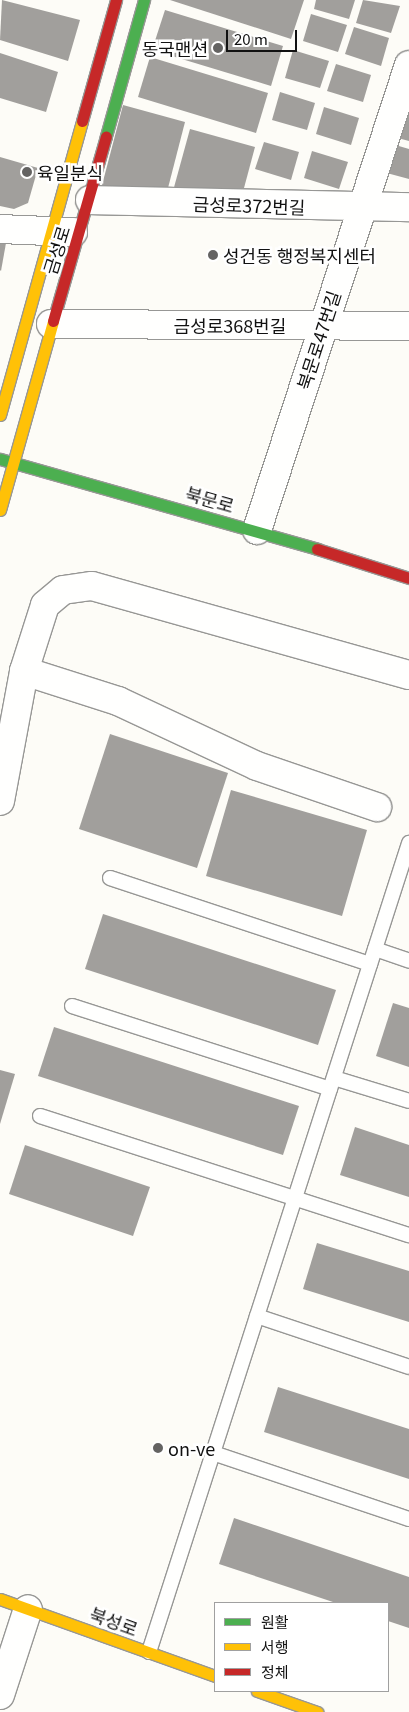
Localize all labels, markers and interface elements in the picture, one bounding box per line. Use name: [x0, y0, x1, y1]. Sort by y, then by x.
scale bar: [229, 20, 300, 52]
text: 20 m: [234, 28, 268, 49]
place label: 동국맨션: [142, 37, 208, 59]
marker: 동국맨션: [212, 42, 224, 54]
place label: 육일분식: [37, 161, 103, 183]
marker: 육일분식: [21, 166, 33, 178]
street label: 금성로372번길: [192, 192, 306, 218]
street label: 금성로: [38, 223, 74, 277]
place label: 성건동 행정복지센터: [223, 244, 376, 266]
marker: 성건동 행정복지센터: [207, 249, 219, 261]
street label: 북문로47번길: [292, 288, 344, 392]
street label: 금성로368번길: [174, 314, 286, 336]
street label: 북문로: [183, 482, 237, 516]
place label: on-ve: [168, 1437, 215, 1459]
marker: on-ve: [152, 1442, 164, 1454]
street label: 북성로: [87, 1602, 141, 1640]
legend: [214, 1602, 389, 1692]
text: 원활: [261, 1611, 289, 1632]
text: 서행: [261, 1636, 289, 1657]
text: 정체: [261, 1661, 289, 1682]

